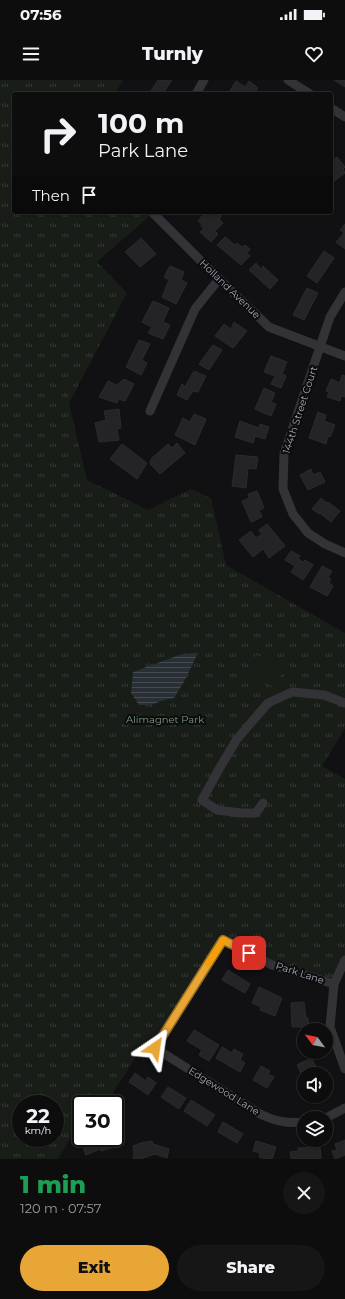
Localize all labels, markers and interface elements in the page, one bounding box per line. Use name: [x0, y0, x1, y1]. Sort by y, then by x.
text: 07:56: [20, 5, 62, 24]
icon: menu: [20, 43, 42, 65]
text: Turnly: [142, 43, 203, 65]
icon: heart: [303, 43, 325, 65]
text: 100 m: [98, 106, 184, 140]
icon: right: [32, 108, 84, 160]
text: Park Lane: [98, 140, 188, 162]
icon: arrive: [78, 184, 100, 206]
text: Then: [32, 186, 70, 205]
street label: Holland Avenue: [197, 257, 263, 321]
street label: 144th Street Court: [280, 365, 320, 455]
park label: Alimagnet Park: [126, 713, 204, 726]
pin: [232, 936, 266, 970]
icon: arrive: [238, 942, 260, 964]
street label: Park Lane: [274, 959, 326, 987]
north arrow: [297, 1023, 333, 1059]
map controls: [297, 1023, 333, 1147]
position arrow: [134, 1027, 176, 1069]
street label: Edgewood Lane: [186, 1064, 262, 1118]
button: sound: [297, 1067, 333, 1103]
speed limit sign: 30: [72, 1095, 124, 1147]
text: 22: [26, 1104, 50, 1128]
button: layers: [297, 1111, 333, 1147]
text: km/h: [25, 1124, 51, 1137]
text: 1 min: [20, 1170, 86, 1199]
button: close: [283, 1172, 325, 1214]
text: 120 m · 07:57: [20, 1200, 101, 1216]
button: Exit: [20, 1245, 169, 1291]
button: Share: [177, 1245, 325, 1291]

